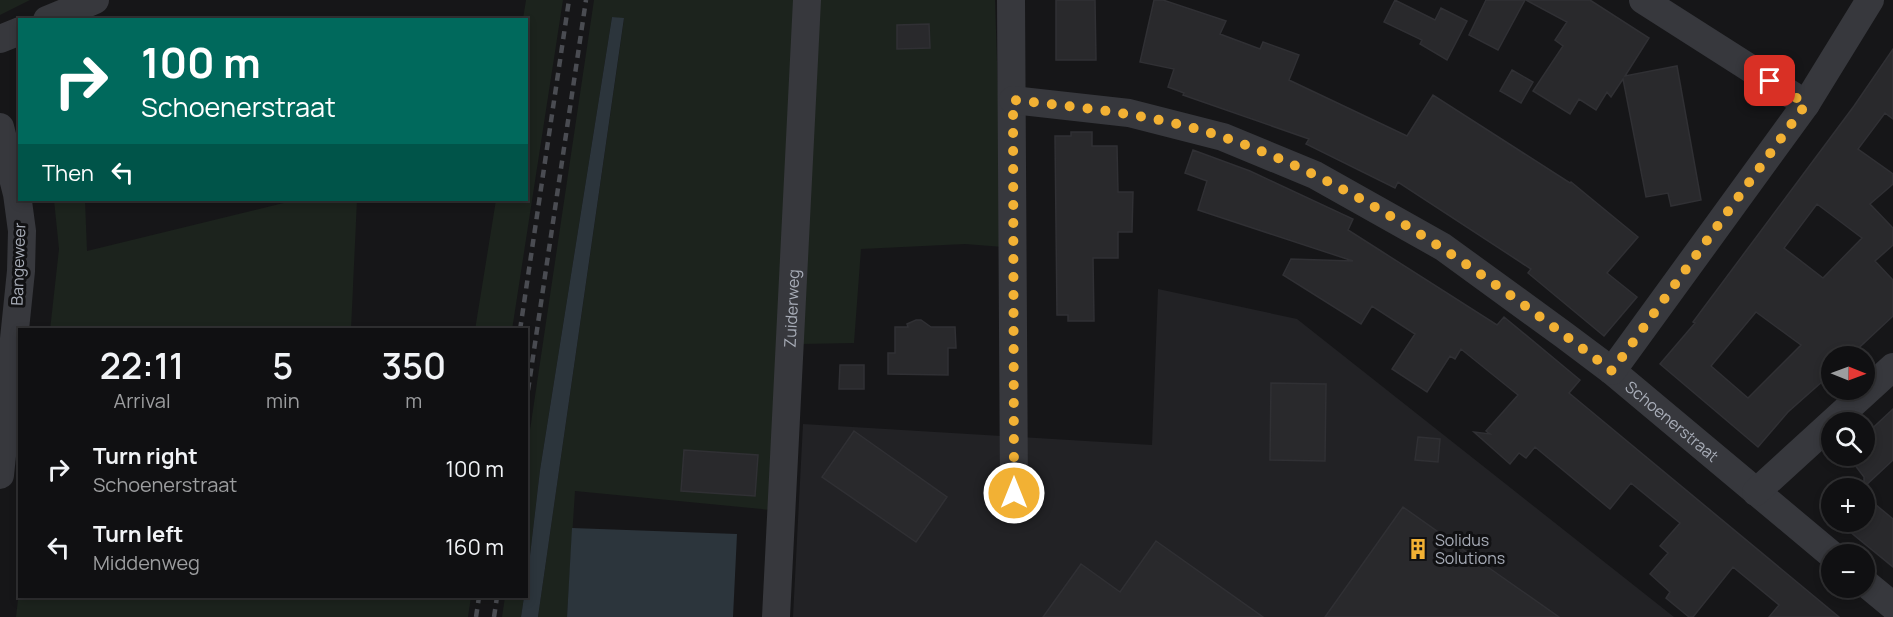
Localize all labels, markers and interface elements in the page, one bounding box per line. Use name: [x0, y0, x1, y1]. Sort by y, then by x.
text: 100 m: [141, 33, 261, 91]
icon: right: [42, 42, 120, 120]
pin: [1744, 55, 1795, 106]
icon: arrive: [1753, 64, 1786, 97]
text: Schoenerstraat: [141, 88, 336, 125]
icon: left: [106, 156, 139, 189]
text: Then: [42, 158, 94, 188]
street label: Bangeweer: [6, 222, 30, 306]
street label: Zuiderweg: [779, 269, 804, 348]
text: 22:11: [100, 341, 184, 390]
text: 5: [272, 341, 293, 390]
text: 350: [381, 341, 446, 390]
north arrow: [1821, 346, 1875, 400]
map controls: [1821, 346, 1875, 598]
street label: Schoenerstraat: [1621, 376, 1723, 467]
text: Arrival: [113, 387, 171, 414]
text: min: [266, 387, 300, 414]
text: m: [405, 387, 422, 414]
button: search: [1821, 412, 1875, 466]
text: Turn right: [93, 441, 198, 471]
icon: right: [42, 453, 75, 486]
text: 100 m: [446, 454, 504, 484]
position arrow: [982, 461, 1046, 525]
text: Schoenerstraat: [93, 471, 237, 498]
button: +: [1821, 478, 1875, 532]
text: Turn left: [93, 519, 183, 549]
place label: Solidus Solutions: [1435, 529, 1505, 569]
icon: left: [42, 531, 75, 564]
text: 160 m: [445, 532, 504, 562]
building icon: Solidus Solutions: [1406, 537, 1430, 561]
button: −: [1821, 544, 1875, 598]
text: Middenweg: [93, 549, 200, 576]

